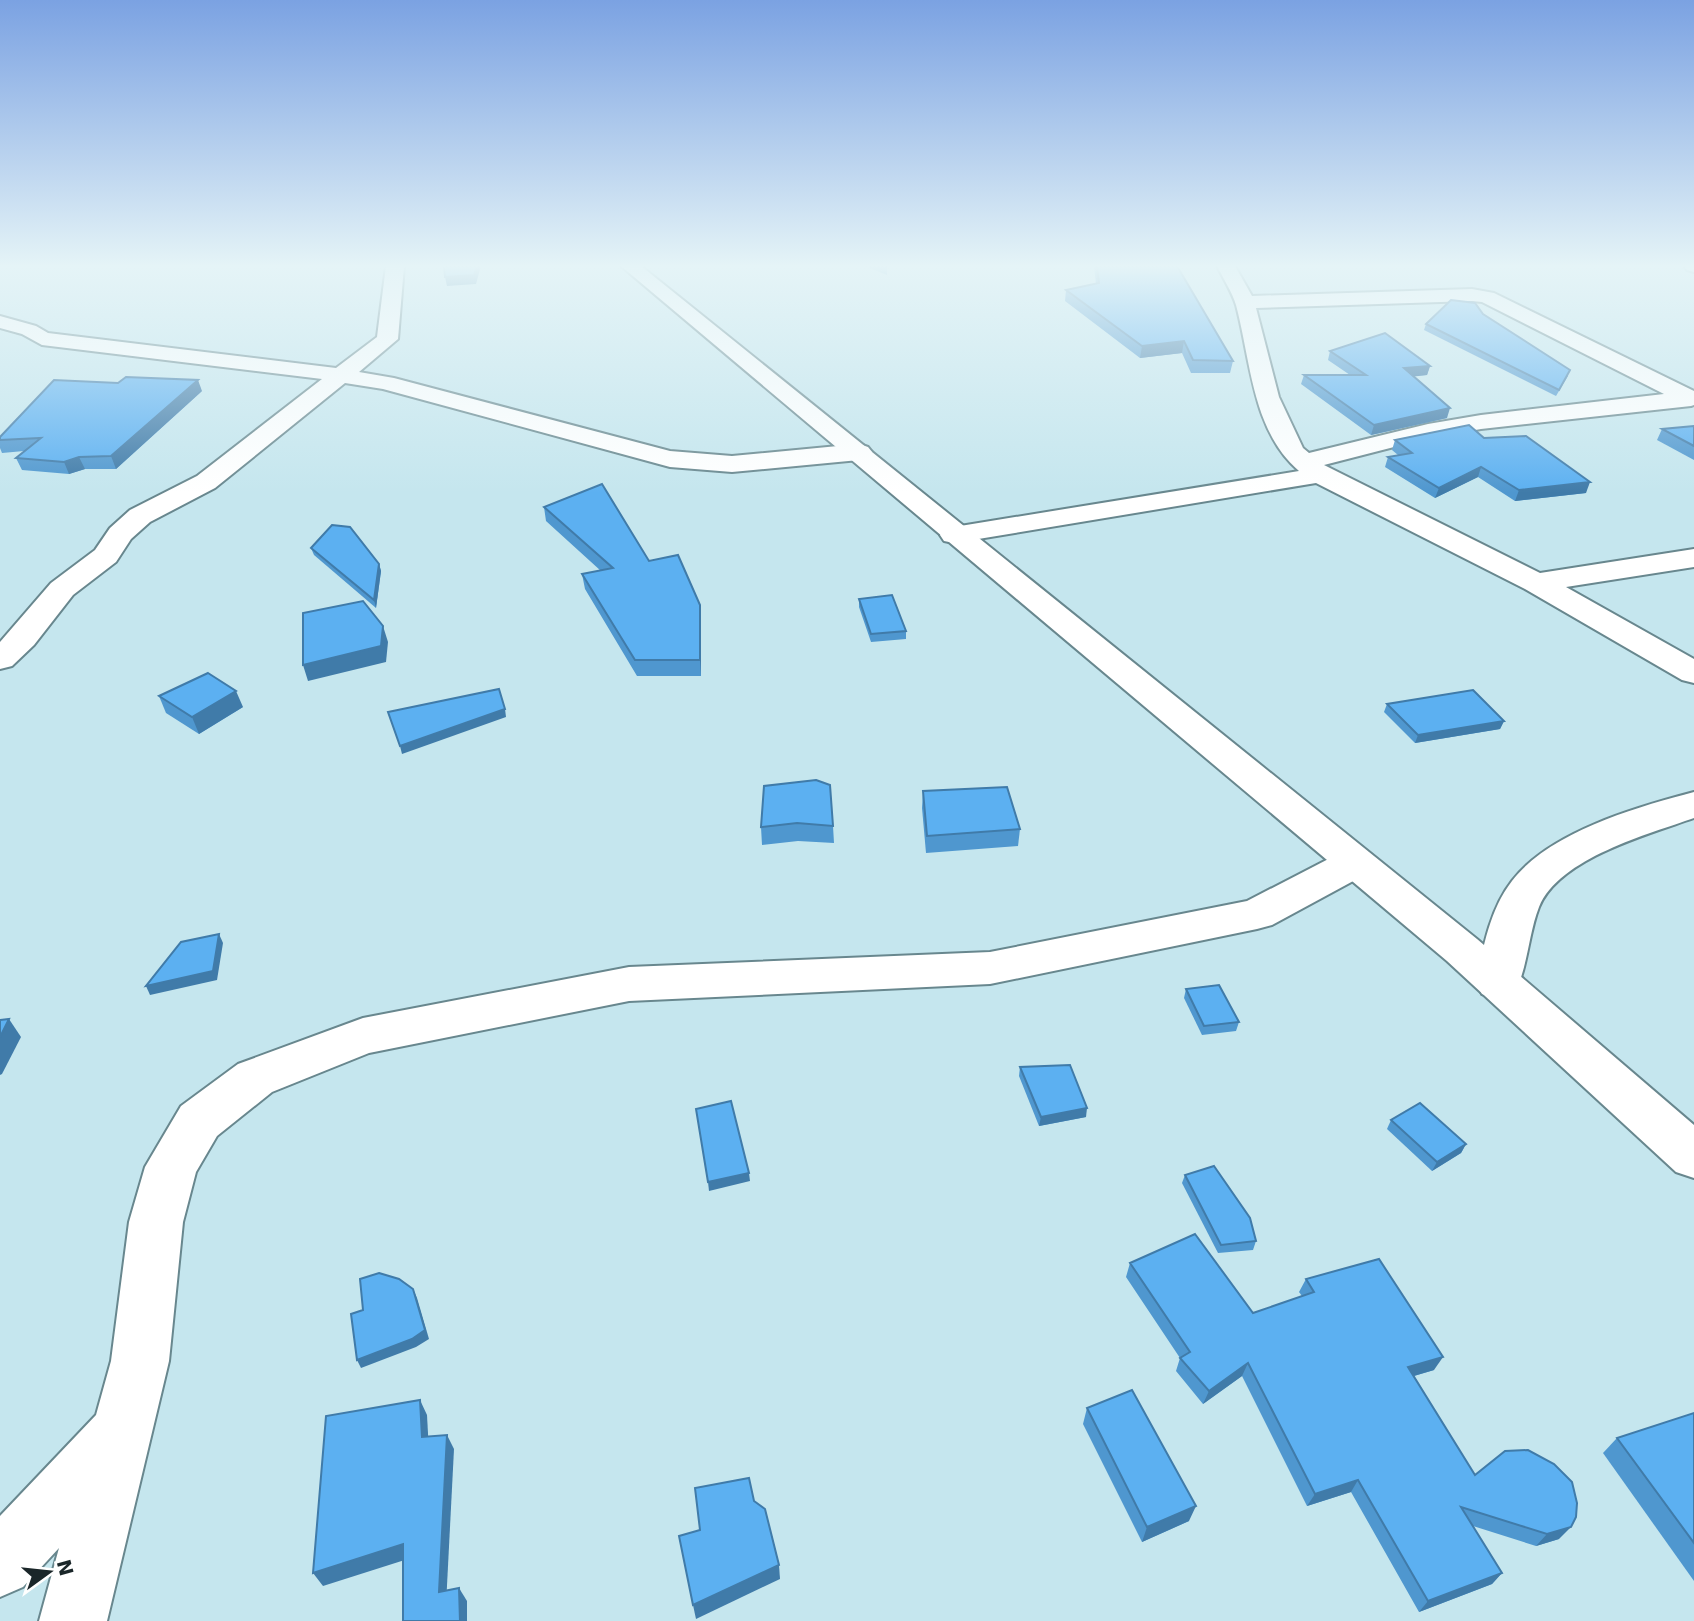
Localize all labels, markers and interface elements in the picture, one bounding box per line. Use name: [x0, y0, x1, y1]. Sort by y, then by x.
north arrow: [14, 1537, 84, 1607]
text: N: [53, 1557, 78, 1578]

